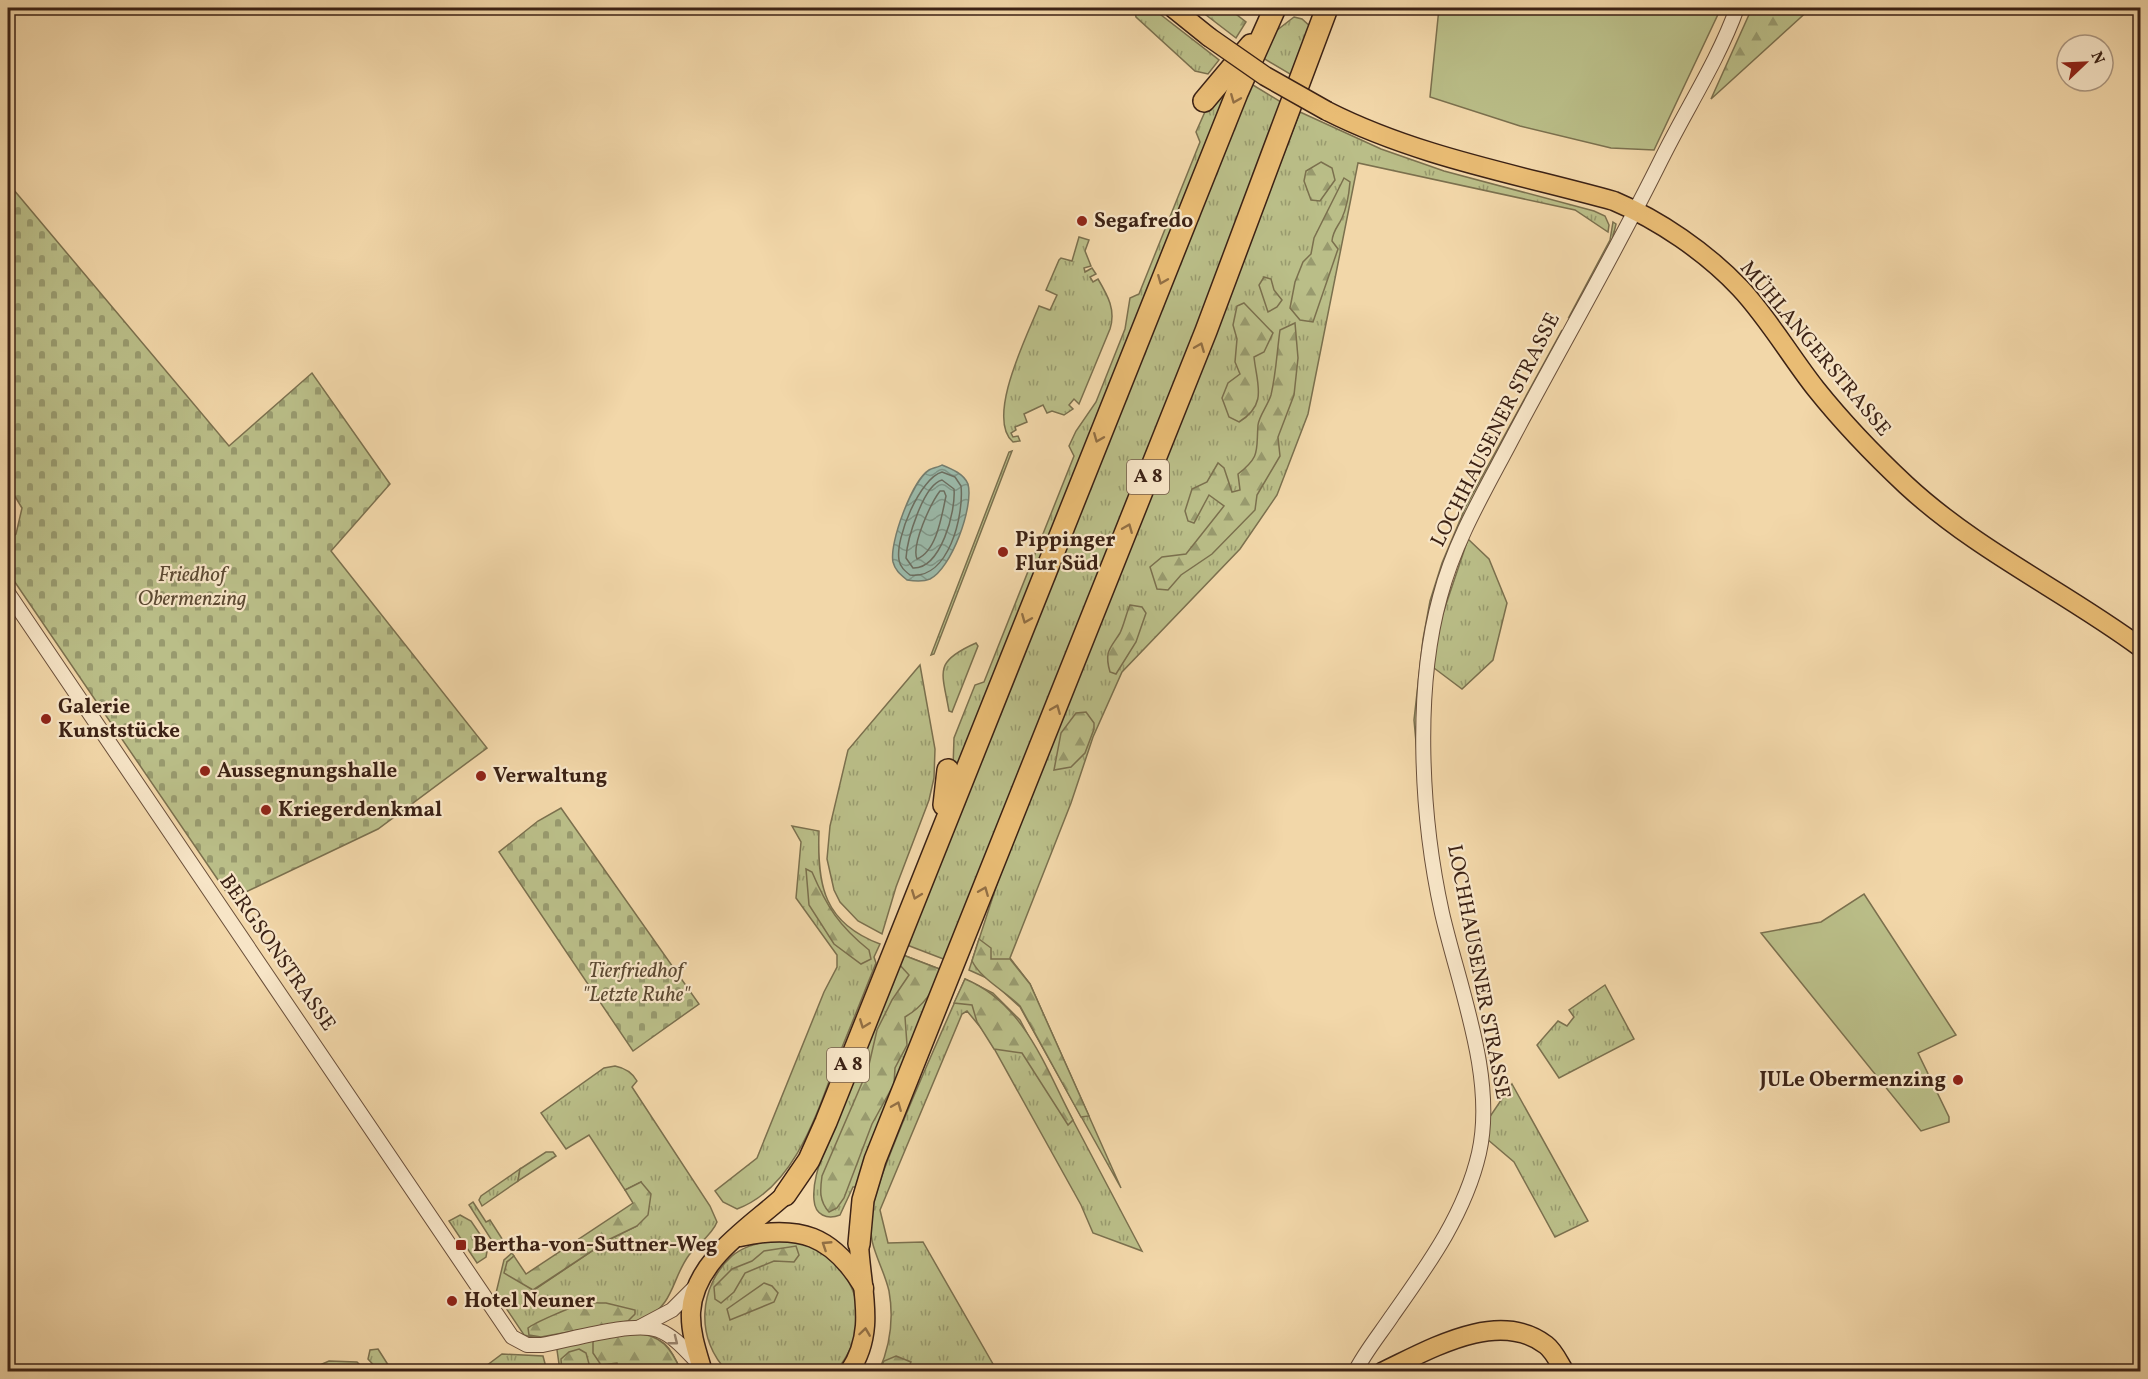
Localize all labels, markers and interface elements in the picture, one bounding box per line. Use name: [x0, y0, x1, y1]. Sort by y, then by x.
north arrow: [2055, 33, 2115, 93]
text: N: [2085, 48, 2110, 68]
one-way arrow: [1230, 93, 1242, 104]
place label: Segafredo: [1094, 207, 1193, 236]
marker: Segafredo: [1075, 214, 1089, 228]
street label: MÜHLANGERSTRASSE: [1733, 255, 1897, 443]
one-way arrow: [1157, 274, 1169, 285]
street label: LOCHHAUSENER STRASSE: [1424, 308, 1568, 552]
one-way arrow: [1193, 342, 1205, 353]
one-way arrow: [1093, 431, 1105, 442]
road number: A 8: [1127, 460, 1169, 494]
one-way arrow: [1121, 523, 1133, 534]
place label: Pippinger Flur Süd: [1015, 526, 1116, 579]
marker: Pippinger Flur Süd: [996, 545, 1010, 559]
park label: Friedhof Obermenzing: [138, 561, 246, 614]
one-way arrow: [1021, 613, 1033, 624]
place label: Galerie Kunststücke: [58, 693, 180, 746]
one-way arrow: [1049, 705, 1061, 716]
marker: Galerie Kunststücke: [39, 712, 53, 726]
place label: Aussegnungshalle: [217, 757, 397, 786]
place label: Verwaltung: [493, 762, 607, 791]
marker: Aussegnungshalle: [198, 764, 212, 778]
marker: Verwaltung: [474, 769, 488, 783]
place label: Kriegerdenkmal: [278, 796, 442, 825]
marker: Kriegerdenkmal: [259, 803, 273, 817]
street label: LOCHHAUSENER STRASSE: [1439, 842, 1517, 1102]
street label: BERGSONSTRASSE: [212, 869, 342, 1037]
one-way arrow: [977, 886, 989, 897]
one-way arrow: [911, 888, 923, 899]
park label: Tierfriedhof "Letzte Ruhe": [582, 957, 691, 1010]
one-way arrow: [859, 1018, 872, 1028]
road number: A 8: [827, 1048, 869, 1082]
place label: JULe Obermenzing: [1758, 1066, 1946, 1095]
marker: JULe Obermenzing: [1951, 1073, 1965, 1087]
one-way arrow: [890, 1101, 902, 1112]
place label: Bertha-von-Suttner-Weg: [473, 1231, 718, 1260]
marker: Bertha-von-Suttner-Weg: [454, 1238, 468, 1252]
one-way arrow: [822, 1241, 833, 1252]
place label: Hotel Neuner: [464, 1287, 595, 1316]
marker: Hotel Neuner: [445, 1294, 459, 1308]
one-way arrow: [859, 1327, 871, 1336]
one-way arrow: [667, 1333, 678, 1344]

